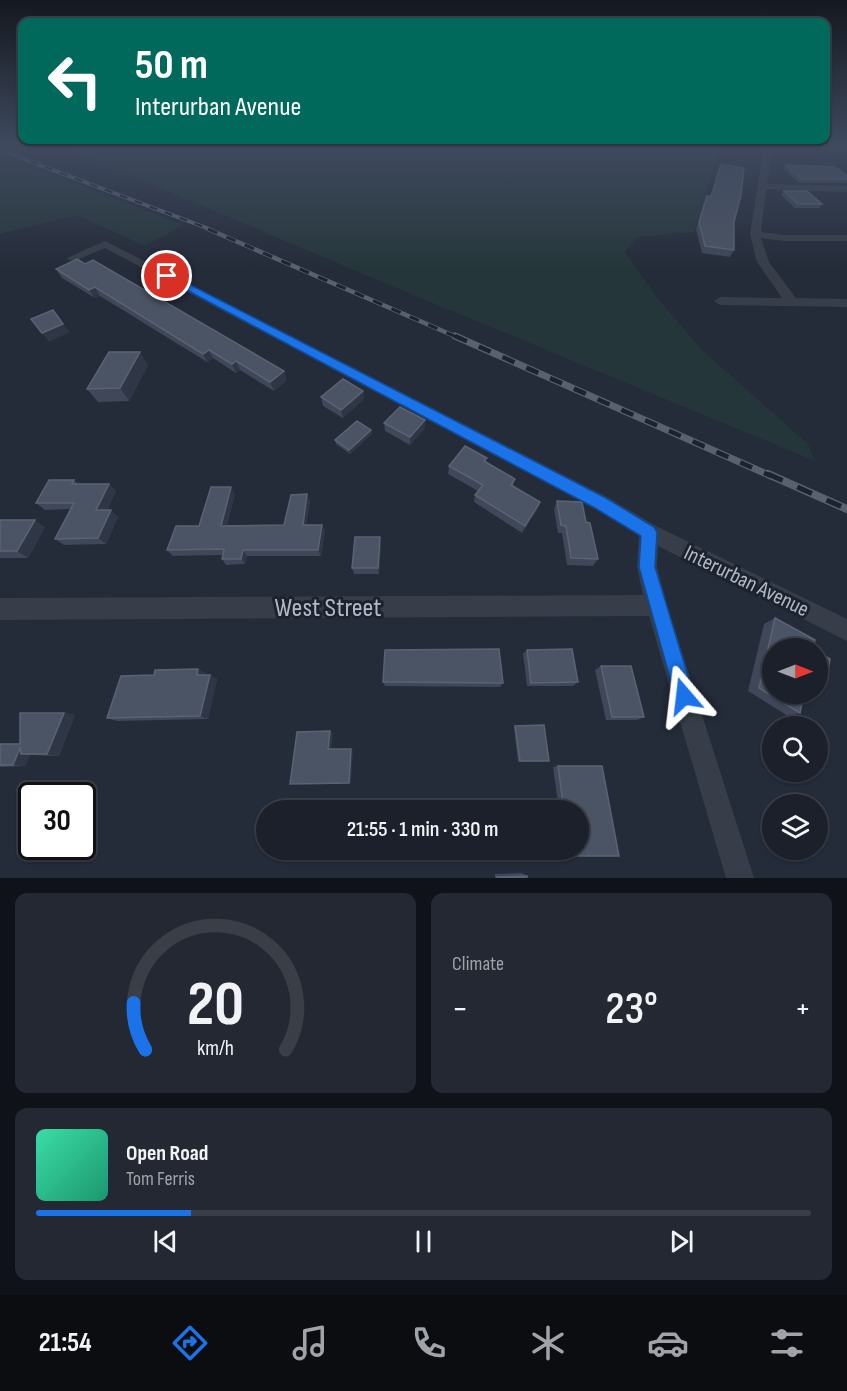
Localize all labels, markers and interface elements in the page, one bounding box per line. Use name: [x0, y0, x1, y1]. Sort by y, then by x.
text: 50 m: [135, 40, 208, 91]
icon: left: [36, 42, 114, 120]
text: Interurban Avenue: [135, 91, 301, 123]
pin: [141, 250, 192, 301]
icon: arrive: [150, 259, 183, 292]
street label: Interurban Avenue: [680, 540, 813, 623]
street label: West Street: [274, 592, 382, 624]
north arrow: [762, 638, 828, 704]
map controls: [762, 638, 828, 860]
position arrow: [652, 664, 716, 728]
button: search: [762, 716, 828, 782]
speed limit sign: 30: [18, 782, 96, 860]
button: layers: [762, 794, 828, 860]
text: 21:55 · 1 min · 330 m: [347, 816, 498, 843]
text: Climate: [452, 952, 504, 976]
text: 20: [187, 968, 244, 1043]
text: 23°: [605, 982, 658, 1037]
text: −: [452, 989, 468, 1029]
text: +: [795, 989, 811, 1029]
text: km/h: [197, 1036, 234, 1061]
text: Open Road: [126, 1140, 208, 1167]
text: Tom Ferris: [126, 1167, 195, 1191]
icon: previous: [149, 1225, 182, 1258]
icon: pause: [407, 1225, 440, 1258]
icon: next: [665, 1225, 698, 1258]
icon: directions: [169, 1322, 211, 1364]
icon: music: [289, 1322, 331, 1364]
icon: phone: [408, 1322, 450, 1364]
icon: climate: [527, 1322, 569, 1364]
icon: car: [647, 1322, 689, 1364]
icon: filters: [766, 1322, 808, 1364]
text: 21:54: [39, 1327, 92, 1359]

